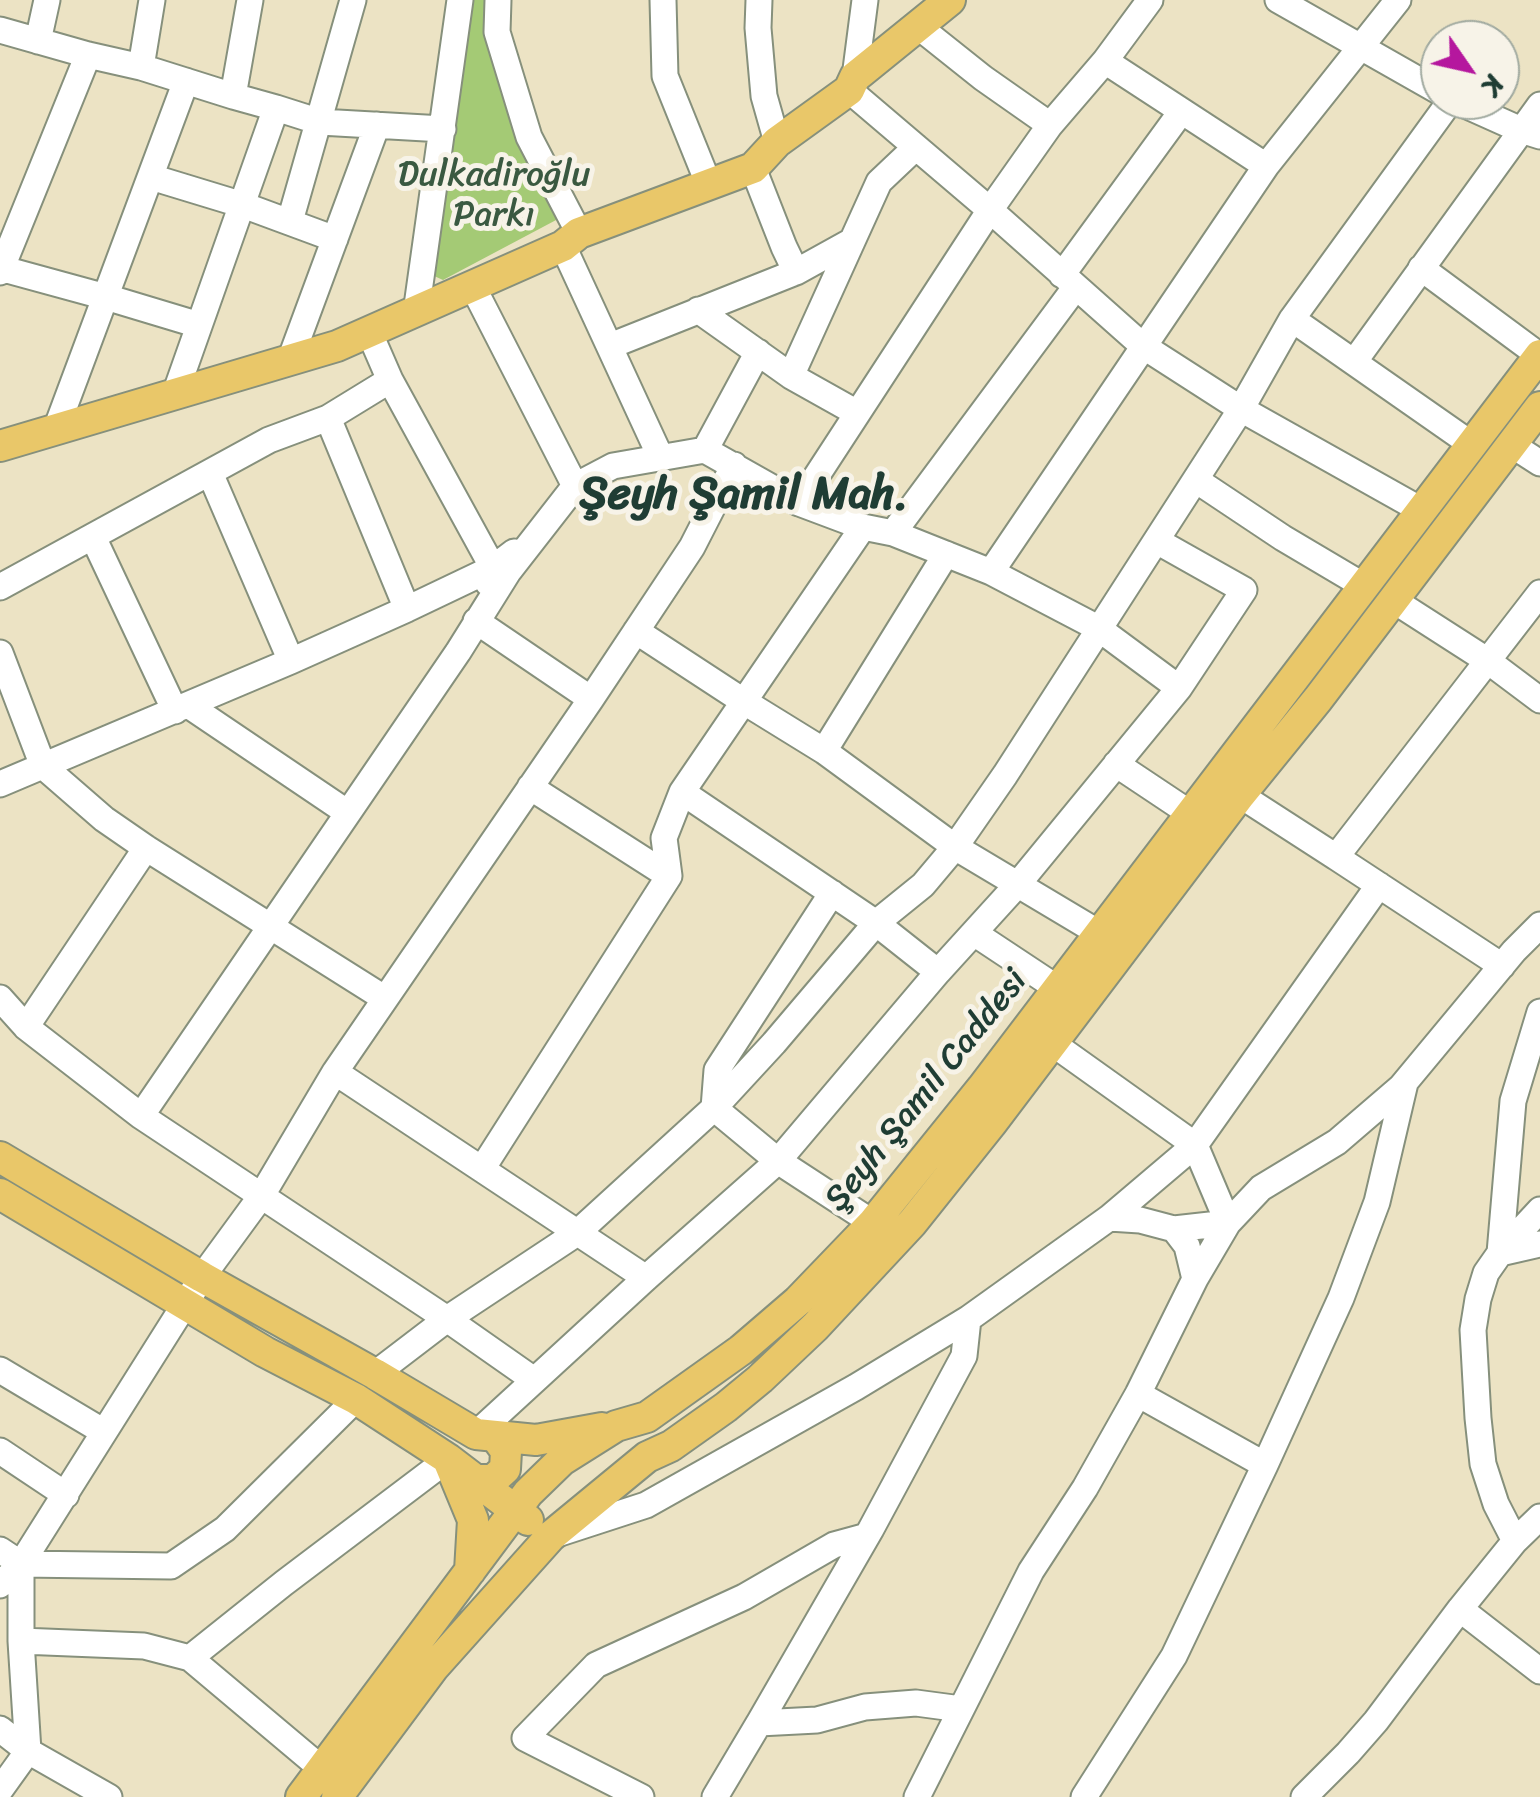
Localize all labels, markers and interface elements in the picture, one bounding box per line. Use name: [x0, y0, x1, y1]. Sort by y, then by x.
north arrow: [1420, 20, 1520, 120]
text: K: [1469, 65, 1519, 107]
park label: Dulkadiroğlu Parkı: [398, 155, 590, 237]
district label: Şeyh Şamil Mah.: [580, 470, 908, 524]
street label: Şeyh Şamil Caddesi: [817, 962, 1037, 1220]

